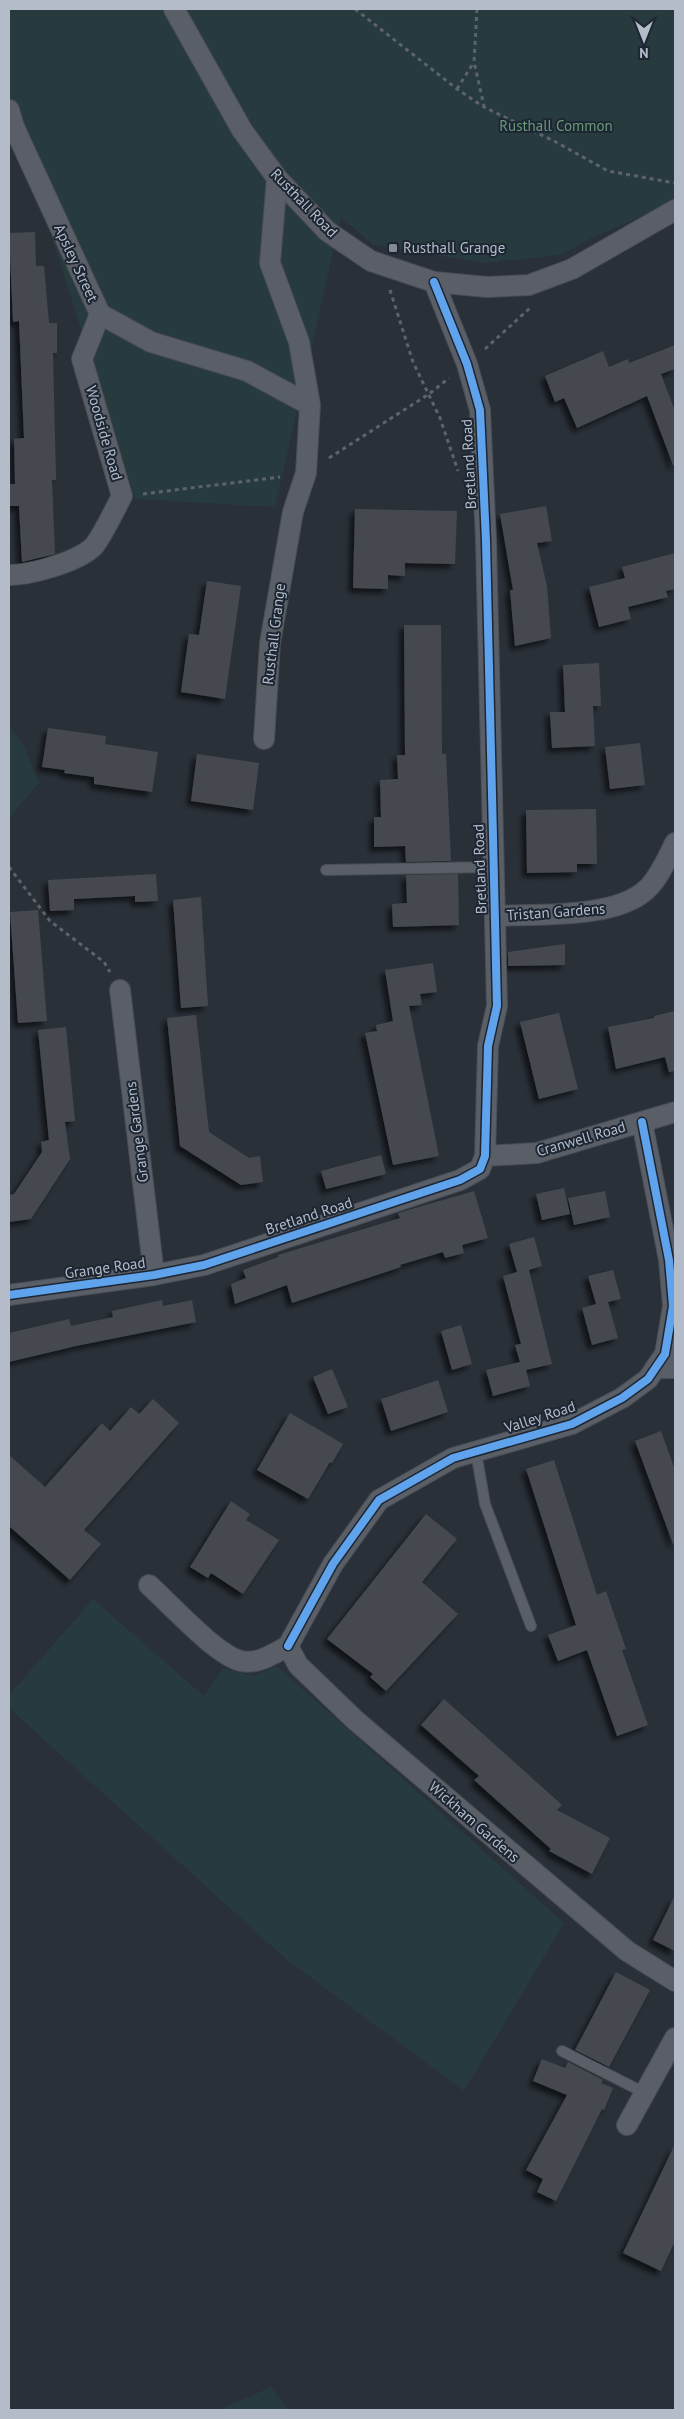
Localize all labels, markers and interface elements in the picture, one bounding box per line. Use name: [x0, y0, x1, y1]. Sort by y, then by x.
north arrow: [619, 15, 669, 65]
text: N: [639, 44, 649, 62]
park label: Rusthall Common: [499, 116, 613, 135]
street label: Rusthall Road: [267, 164, 342, 241]
street label: Apsley Street: [50, 221, 103, 305]
place label: Rusthall Grange: [403, 238, 505, 257]
marker: Rusthall Grange: [387, 242, 399, 254]
street label: Woodside Road: [82, 383, 127, 482]
street label: Bretland Road: [457, 418, 480, 510]
street label: Rusthall Grange: [258, 582, 289, 686]
street label: Bretland Road: [468, 824, 491, 915]
street label: Tristan Gardens: [506, 899, 606, 924]
street label: Grange Gardens: [121, 1081, 152, 1184]
street label: Cranwell Road: [534, 1117, 628, 1160]
street label: Bretland Road: [263, 1193, 355, 1239]
street label: Grange Road: [63, 1252, 147, 1283]
street label: Valley Road: [501, 1396, 578, 1437]
street label: Wickham Gardens: [425, 1777, 524, 1866]

